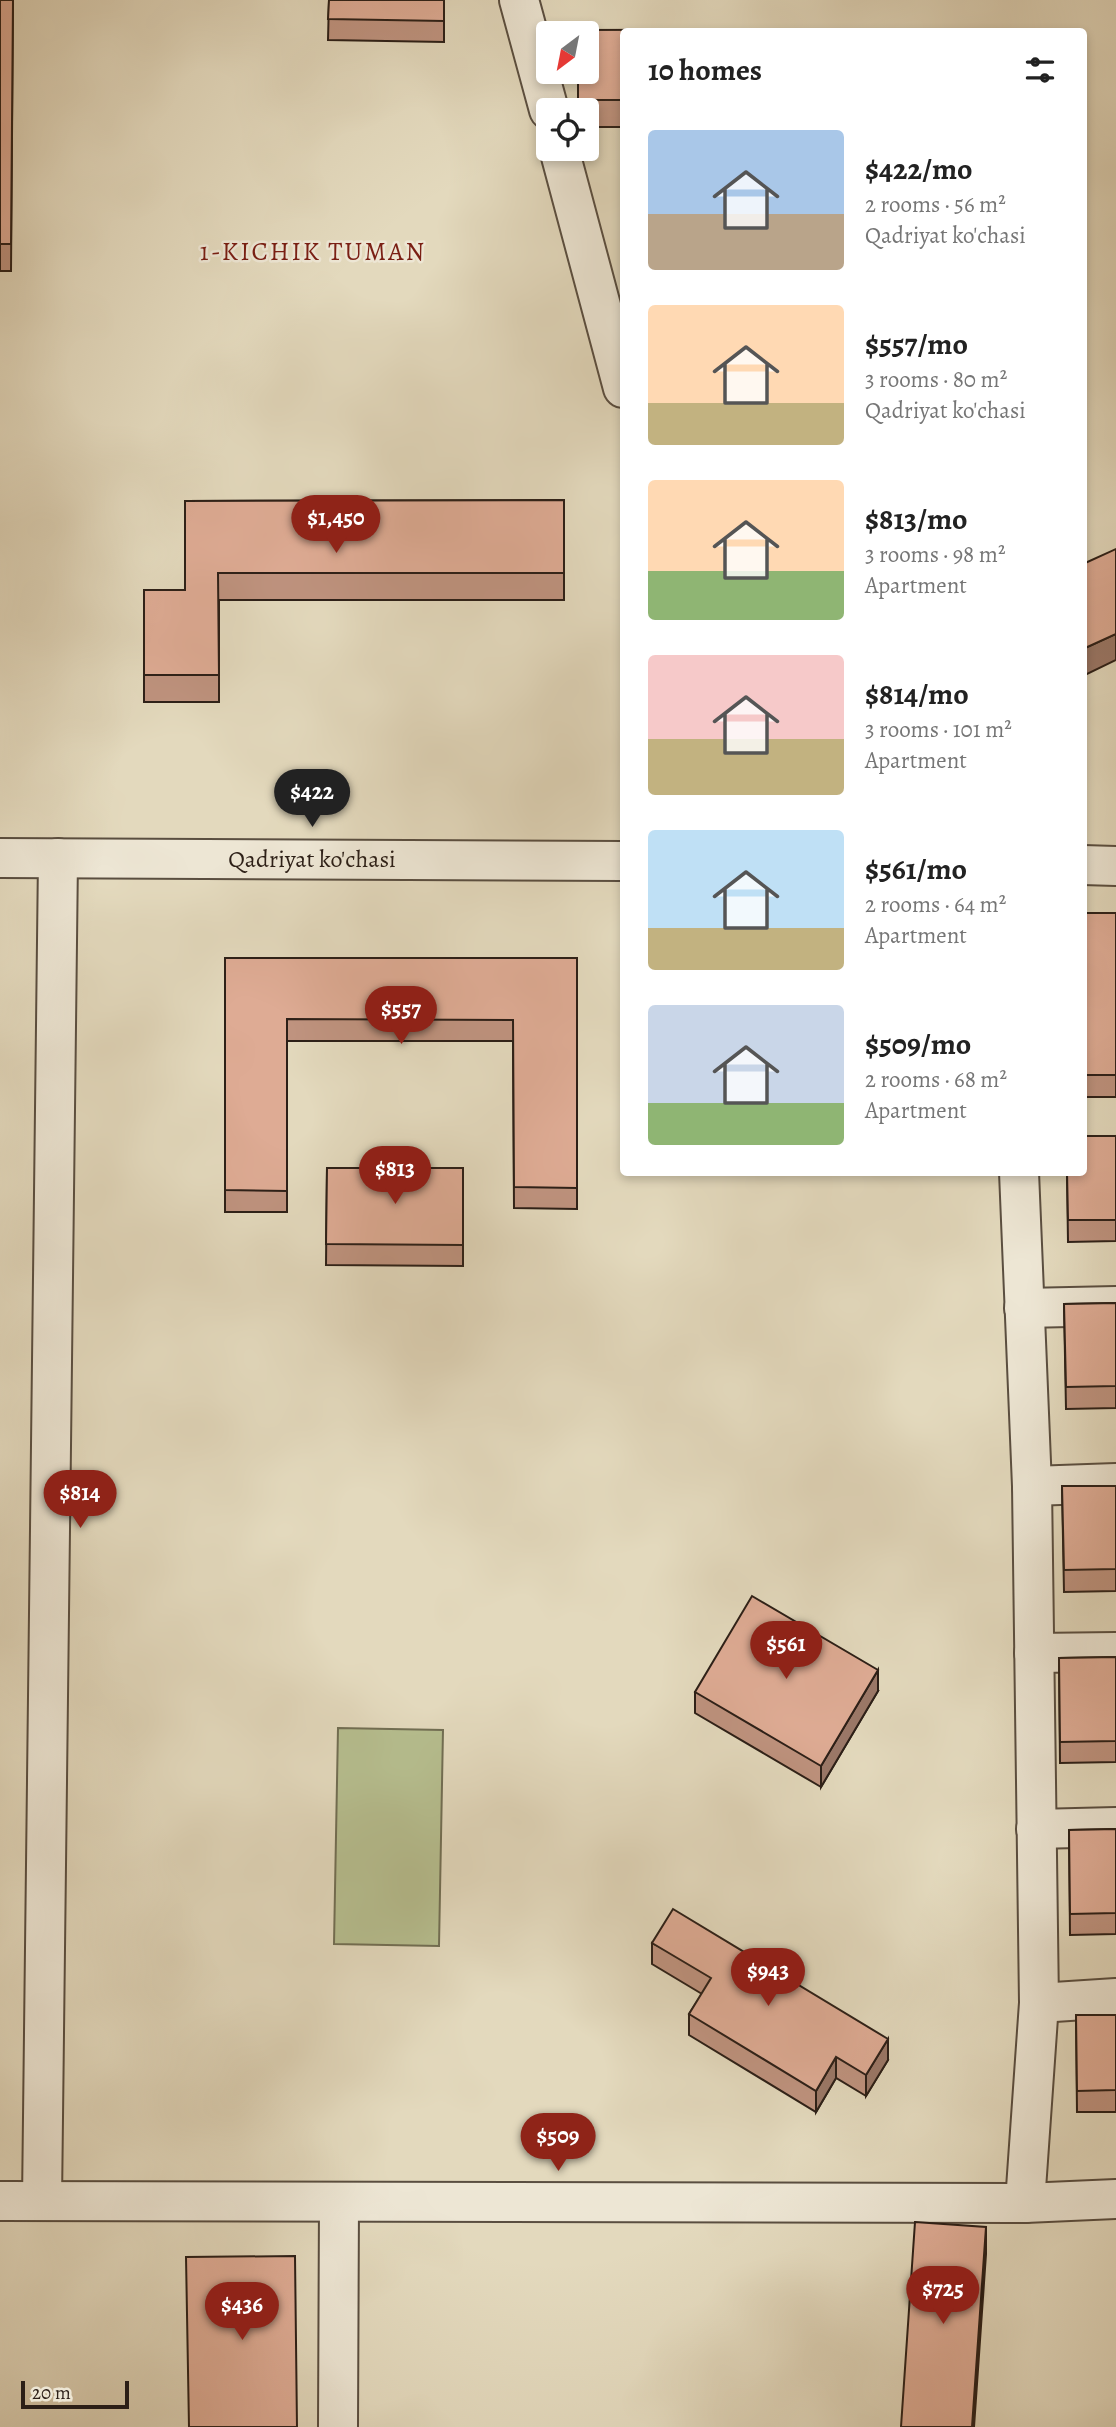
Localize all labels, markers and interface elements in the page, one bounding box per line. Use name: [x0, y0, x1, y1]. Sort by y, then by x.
north arrow: [536, 21, 598, 84]
map controls: [536, 21, 599, 161]
text: 10 homes: [648, 50, 762, 90]
icon: filters: [1021, 51, 1059, 89]
button: locate: [536, 98, 599, 161]
text: $422/mo: [865, 149, 973, 189]
icon: home: [704, 158, 788, 242]
text: 2 rooms · 56 m²: [865, 189, 1006, 220]
text: Qadriyat ko'chasi: [865, 220, 1026, 251]
district label: 1-KICHIK TUMAN: [200, 234, 426, 269]
text: $557/mo: [865, 324, 968, 364]
icon: home: [704, 333, 788, 417]
text: 3 rooms · 80 m²: [865, 364, 1007, 395]
text: Qadriyat ko'chasi: [865, 395, 1026, 426]
pin: $1,450: [279, 496, 393, 555]
text: $813/mo: [865, 499, 968, 539]
text: $1,450: [307, 502, 365, 533]
icon: home: [704, 508, 788, 592]
text: 3 rooms · 98 m²: [865, 539, 1006, 570]
text: Apartment: [865, 570, 967, 601]
text: $814/mo: [865, 674, 969, 714]
icon: home: [704, 683, 788, 767]
text: 3 rooms · 101 m²: [865, 714, 1012, 745]
text: Apartment: [865, 745, 967, 776]
pin: $422: [271, 770, 353, 829]
text: $422: [290, 776, 334, 807]
street label: Qadriyat ko'chasi: [228, 843, 396, 875]
text: $561/mo: [865, 849, 967, 889]
icon: home: [704, 858, 788, 942]
text: 2 rooms · 64 m²: [865, 889, 1006, 920]
text: Apartment: [865, 920, 967, 951]
pin: $557: [360, 986, 442, 1046]
text: $557: [381, 993, 421, 1024]
text: $509/mo: [865, 1024, 971, 1064]
icon: home: [704, 1033, 788, 1117]
text: 2 rooms · 68 m²: [865, 1064, 1007, 1095]
text: Apartment: [865, 1095, 967, 1126]
pin: $813: [354, 1146, 436, 1206]
text: $813: [375, 1153, 415, 1184]
pin: $814: [39, 1470, 121, 1530]
text: $814: [60, 1477, 100, 1508]
pin: $561: [745, 1622, 827, 1681]
text: $561: [766, 1628, 806, 1659]
pin: $943: [727, 1948, 809, 2008]
text: $943: [747, 1955, 789, 1986]
pin: $509: [517, 2114, 599, 2173]
text: $509: [537, 2120, 579, 2151]
pin: $725: [902, 2266, 984, 2326]
text: $725: [922, 2273, 964, 2304]
pin: $436: [201, 2282, 283, 2342]
text: $436: [221, 2289, 263, 2320]
scale bar: [21, 2378, 130, 2410]
text: 20 m: [32, 2380, 71, 2406]

